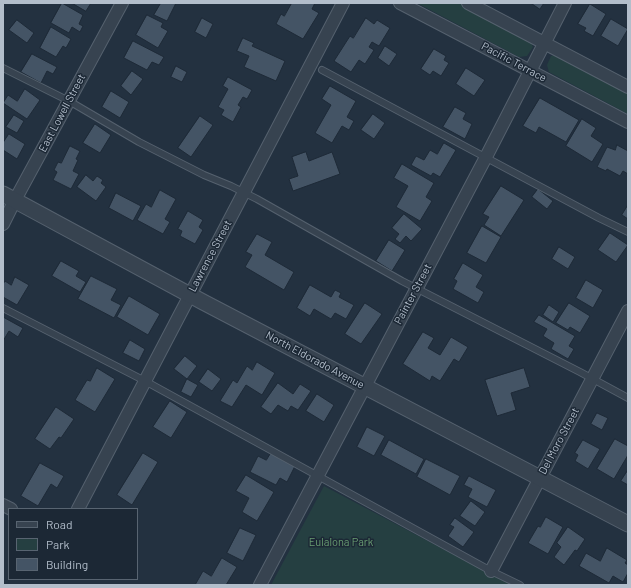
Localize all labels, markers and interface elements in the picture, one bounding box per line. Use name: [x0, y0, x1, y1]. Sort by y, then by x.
street label: Pacific Terrace: [479, 39, 549, 85]
street label: East Lowell Street: [36, 72, 88, 154]
street label: Lawrence Street: [186, 218, 234, 294]
street label: Painter Street: [391, 261, 435, 327]
street label: North Eldorado Avenue: [263, 328, 367, 392]
street label: Del Moro Street: [536, 405, 582, 477]
legend: [8, 508, 138, 580]
text: Road: [46, 517, 73, 531]
park label: Eulalona Park: [309, 535, 373, 549]
text: Park: [46, 537, 70, 551]
text: Building: [46, 557, 88, 571]

